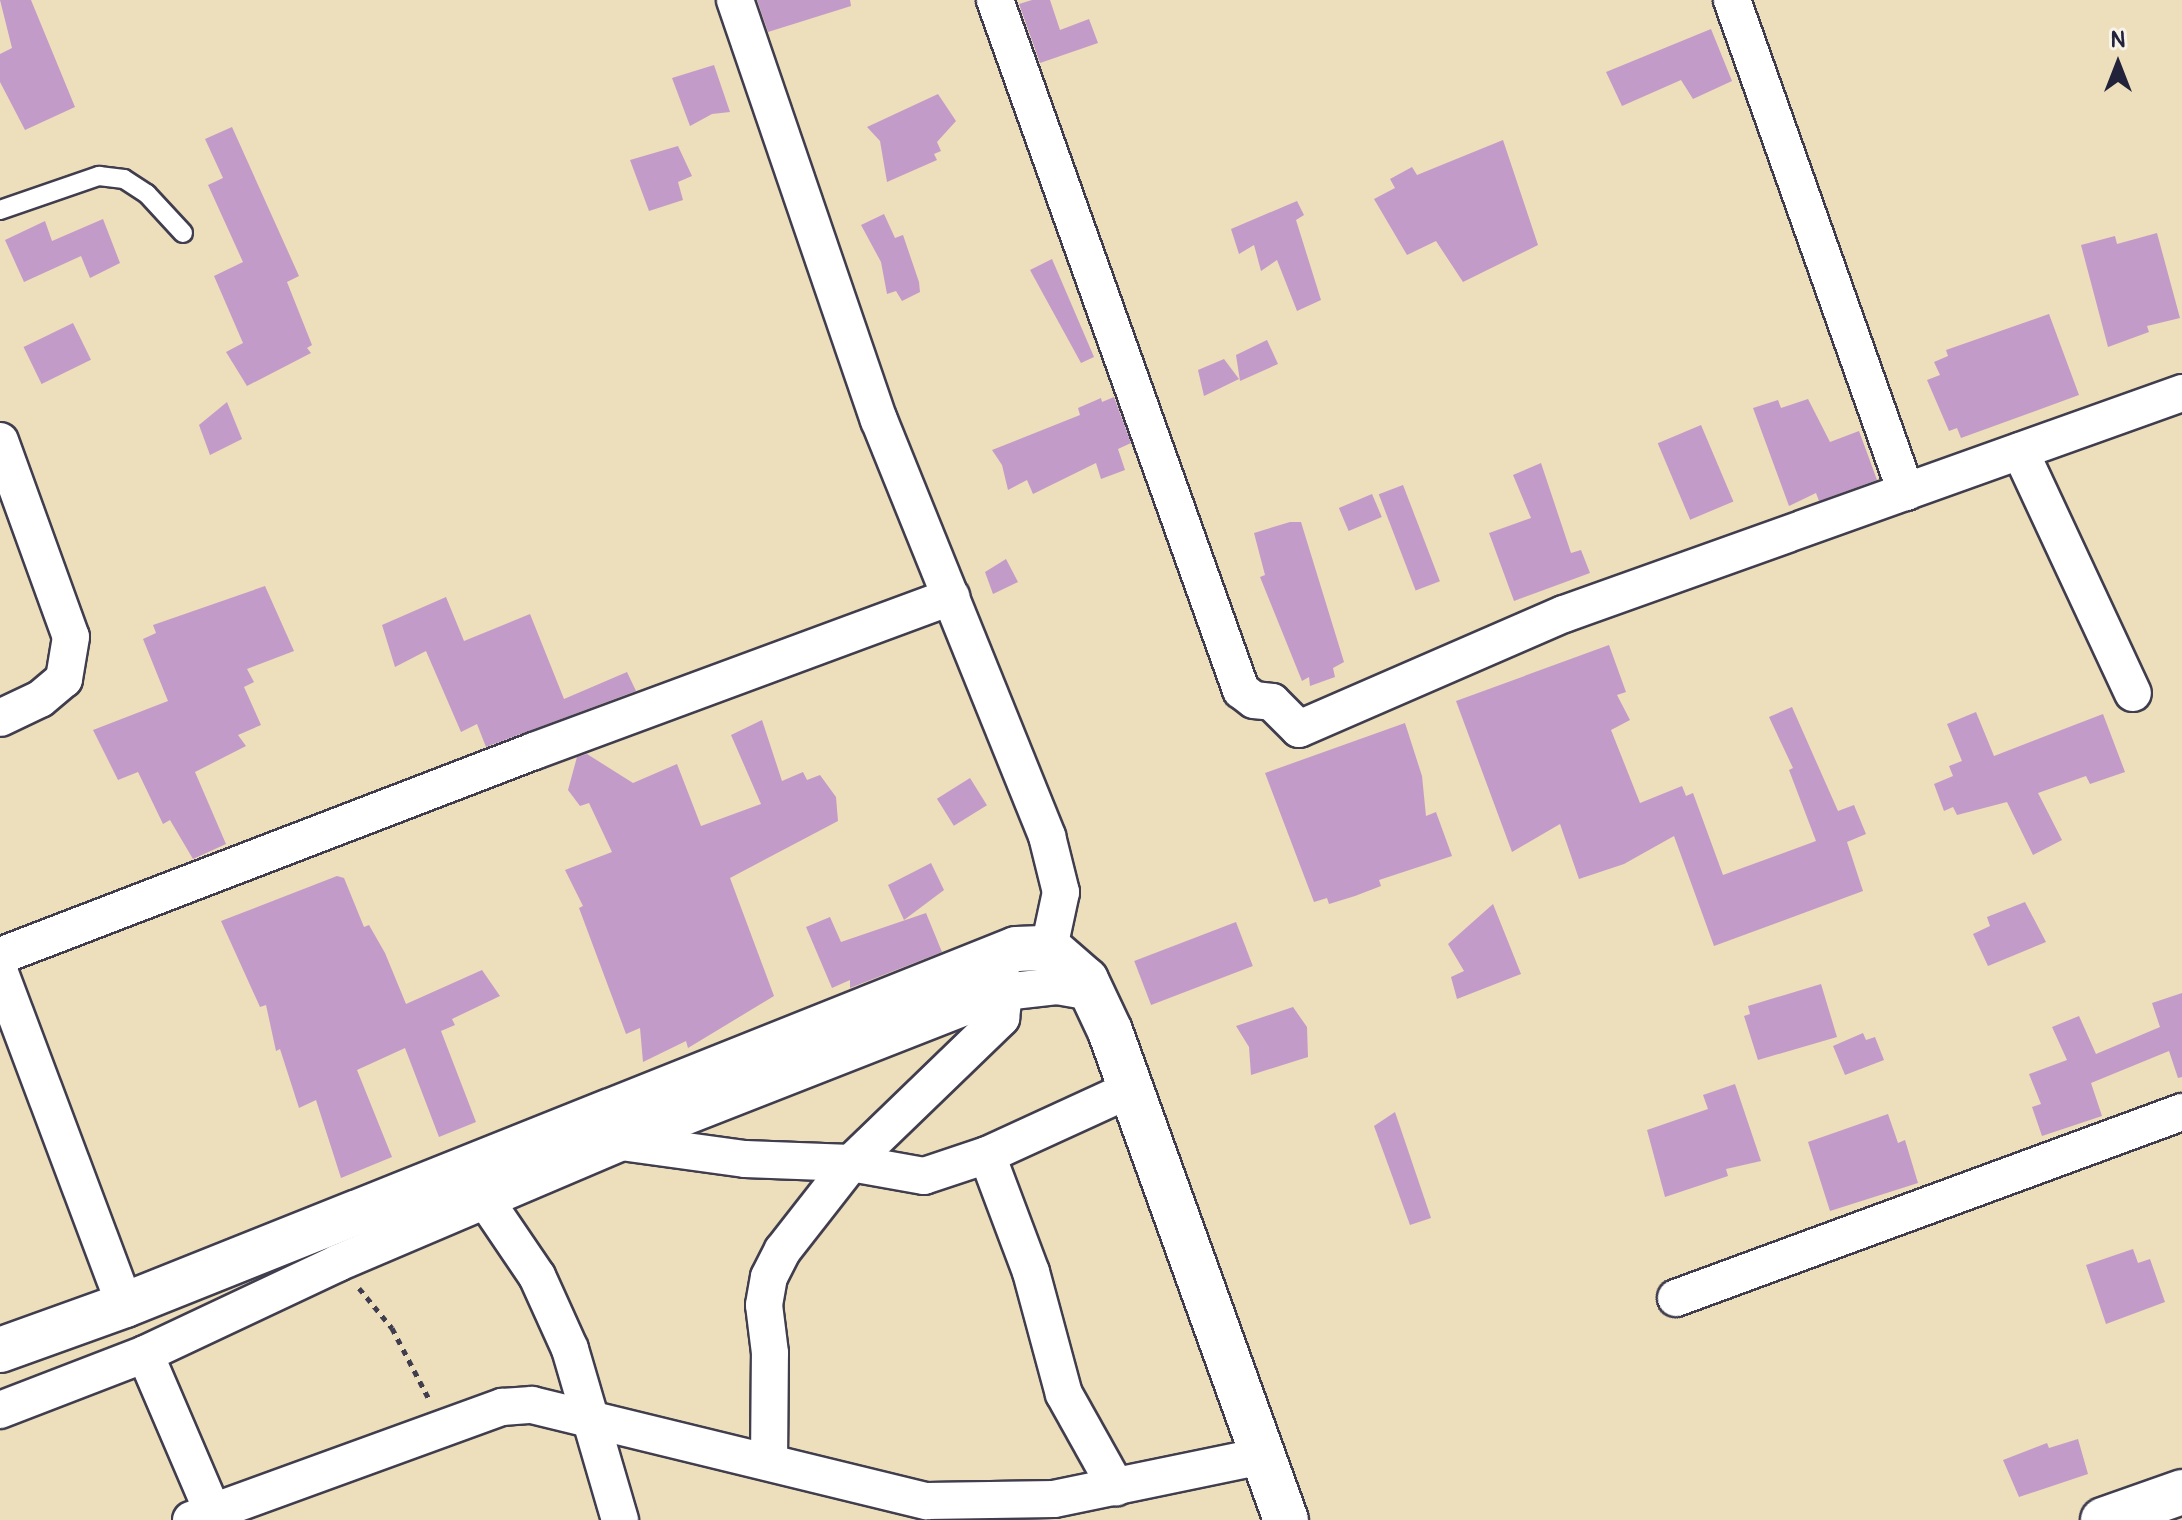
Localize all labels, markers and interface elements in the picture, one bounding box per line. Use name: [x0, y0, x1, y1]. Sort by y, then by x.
north arrow: [2078, 24, 2158, 104]
text: N: [2111, 26, 2125, 54]

